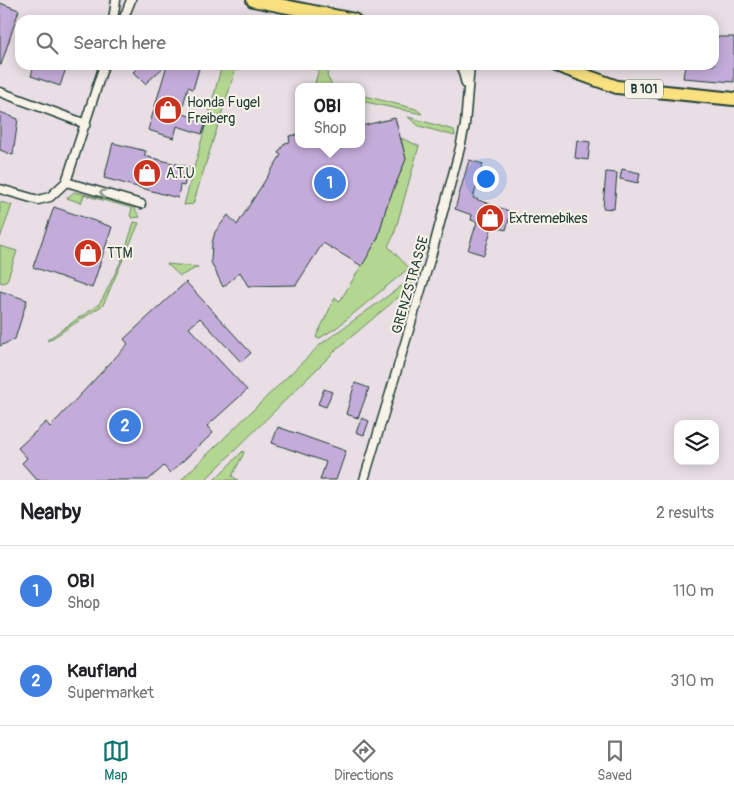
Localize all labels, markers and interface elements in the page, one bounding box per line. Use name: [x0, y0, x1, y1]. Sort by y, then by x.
search box: [15, 15, 719, 70]
icon: search: [33, 29, 61, 57]
text: Search here: [73, 31, 166, 55]
road number: B 101: [625, 80, 663, 98]
popup: [295, 83, 365, 148]
place label: Honda Fugel Freiberg: [187, 94, 260, 127]
text: OBI: [313, 94, 342, 118]
shop icon: Honda Fugel Freiberg: [153, 95, 183, 125]
text: Shop: [313, 118, 347, 138]
shop icon: A.T.U: [132, 158, 162, 188]
pin: 1: [314, 164, 346, 202]
place label: A.T.U: [166, 165, 195, 182]
your location: [473, 166, 499, 192]
one-way arrow: [99, 188, 108, 199]
shop icon: Extremebikes: [475, 203, 505, 233]
place label: Extremebikes: [509, 210, 588, 227]
street label: GRENZSTRASSE: [388, 234, 432, 336]
shop icon: TTM: [73, 238, 103, 268]
place label: TTM: [107, 245, 133, 262]
pin: 2: [109, 407, 141, 445]
map controls: [674, 420, 719, 465]
button: layers: [674, 420, 719, 465]
text: Nearby: [20, 499, 81, 526]
text: 2 results: [656, 503, 714, 523]
text: OBI: [67, 569, 95, 593]
text: 1: [33, 581, 39, 601]
text: 110 m: [673, 581, 714, 601]
text: Shop: [67, 593, 100, 613]
text: Kaufland: [67, 659, 137, 683]
text: 2: [32, 671, 40, 691]
text: 310 m: [670, 671, 714, 691]
text: Supermarket: [67, 683, 154, 703]
tab: Map: [102, 737, 130, 784]
tab: Directions: [334, 737, 393, 784]
tab: Saved: [597, 737, 632, 784]

